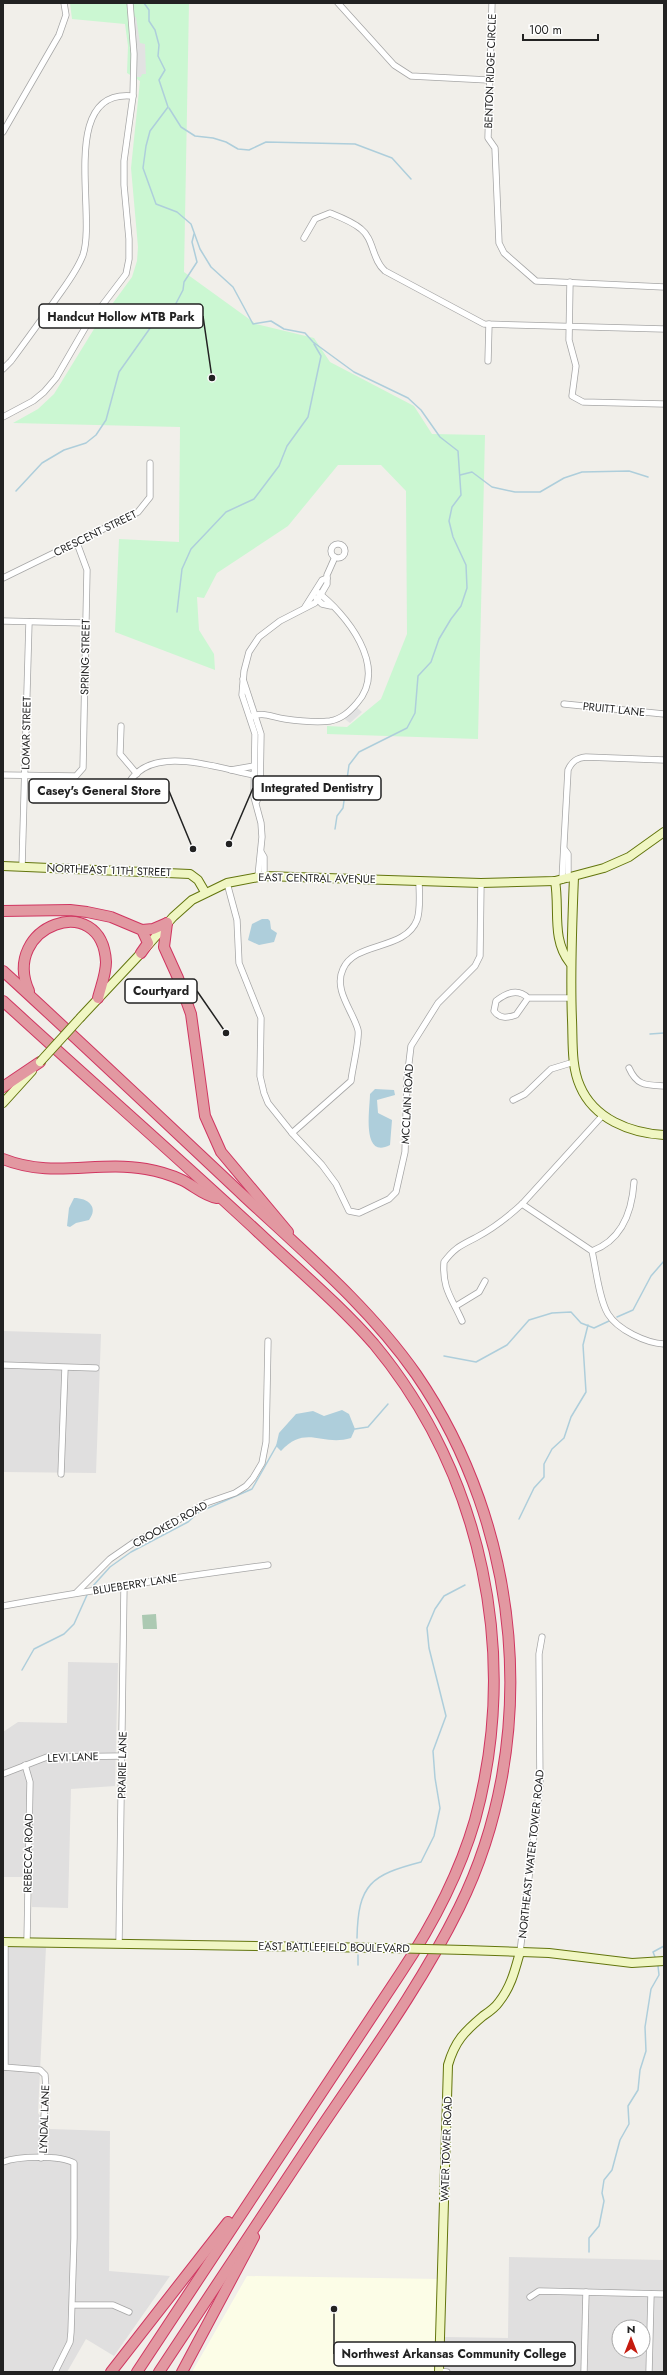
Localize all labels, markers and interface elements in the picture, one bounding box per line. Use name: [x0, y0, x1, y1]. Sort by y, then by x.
street label: BENTON RIDGE CIRCLE: [480, 13, 500, 129]
scale bar: [523, 16, 598, 42]
text: 100 m: [529, 21, 562, 39]
callout: Handcut Hollow MTB Park: [39, 304, 203, 328]
text: Handcut Hollow MTB Park: [47, 308, 195, 326]
street label: CRESCENT STREET: [51, 506, 139, 560]
street label: SPRING STREET: [76, 619, 94, 695]
street label: LOMAR STREET: [17, 696, 35, 770]
street label: PRUITT LANE: [582, 698, 646, 720]
callout: Integrated Dentistry: [253, 776, 381, 800]
callout: Casey's General Store: [29, 779, 169, 803]
text: Integrated Dentistry: [261, 779, 374, 797]
text: Casey's General Store: [37, 782, 161, 800]
street label: NORTHEAST 11TH STREET: [46, 860, 172, 880]
street label: EAST CENTRAL AVENUE: [258, 869, 376, 887]
callout: Courtyard: [125, 979, 197, 1003]
text: Courtyard: [133, 982, 189, 1000]
street label: MCCLAIN ROAD: [397, 1063, 417, 1145]
street label: CROOKED ROAD: [130, 1497, 211, 1551]
street label: BLUEBERRY LANE: [92, 1569, 178, 1599]
street label: PRAIRIE LANE: [113, 1731, 131, 1799]
street label: LEVI LANE: [47, 1748, 99, 1766]
street label: NORTHEAST WATER TOWER ROAD: [514, 1768, 548, 1939]
street label: REBECCA ROAD: [19, 1813, 37, 1893]
street label: EAST BATTLEFIELD BOULEVARD: [258, 1938, 410, 1956]
street label: LYNDAL LANE: [35, 2084, 53, 2154]
street label: WATER TOWER ROAD: [436, 2095, 456, 2202]
north arrow: [611, 2319, 651, 2359]
text: N: [627, 2321, 635, 2337]
callout: Northwest Arkansas Community College: [334, 2342, 575, 2366]
text: Northwest Arkansas Community College: [342, 2345, 567, 2363]

